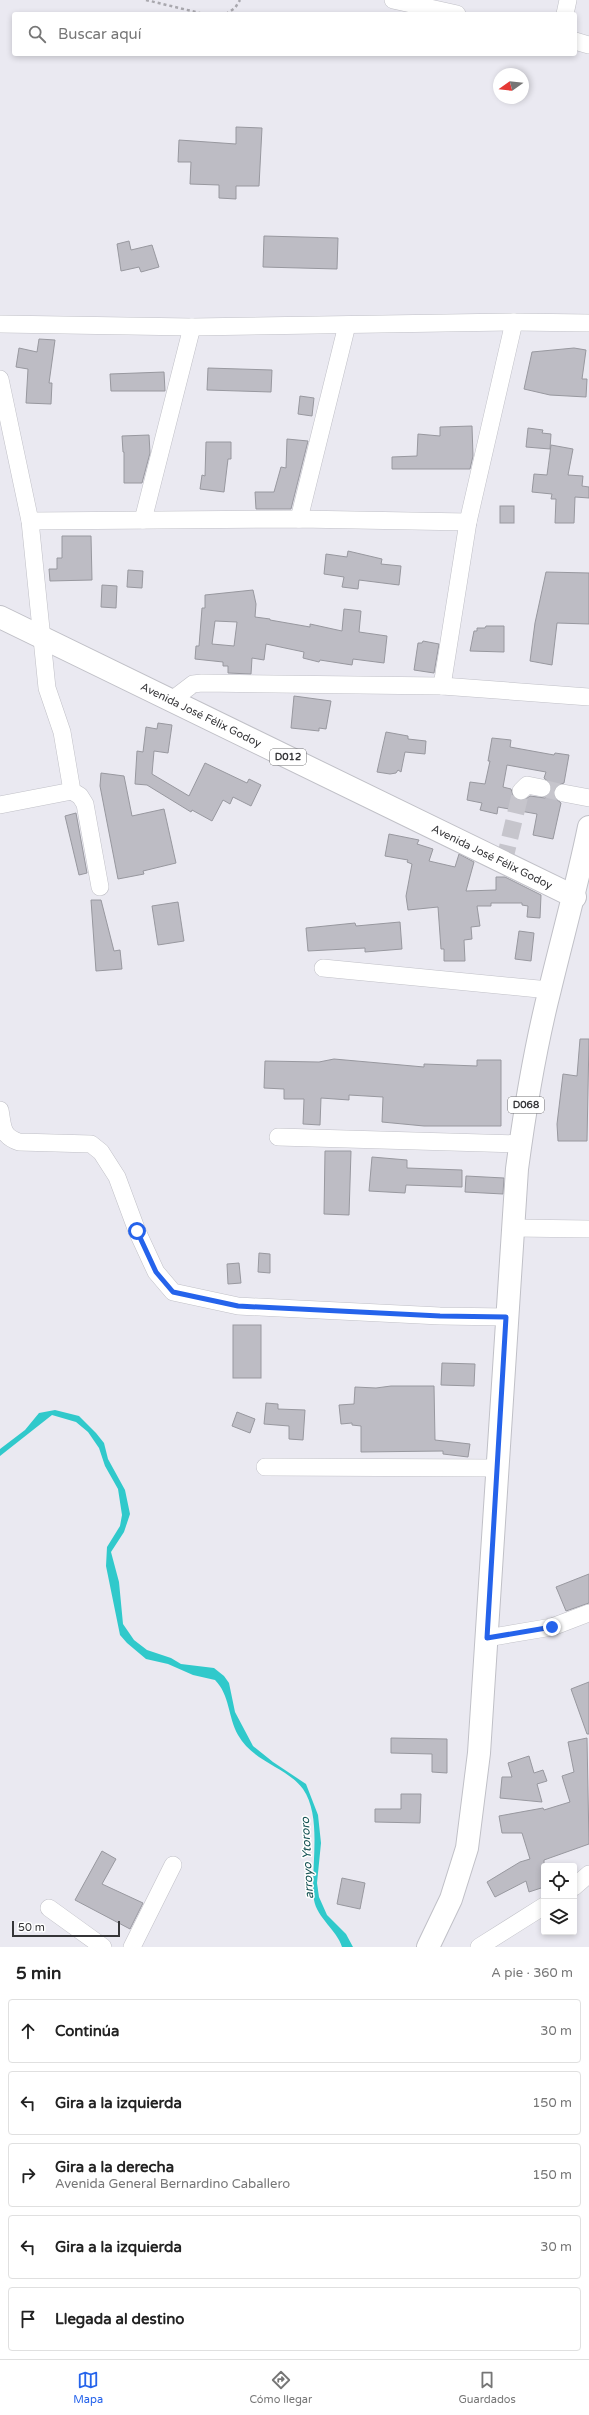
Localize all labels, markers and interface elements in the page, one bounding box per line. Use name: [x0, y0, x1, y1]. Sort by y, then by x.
search box: [12, 12, 577, 56]
icon: search: [26, 23, 48, 45]
text: Buscar aquí: [58, 25, 141, 43]
north arrow: [493, 68, 529, 104]
street label: Avenida José Félix Godoy: [139, 680, 264, 750]
road number: D012: [270, 749, 306, 765]
street label: Avenida José Félix Godoy: [430, 822, 555, 892]
road number: D068: [508, 1097, 544, 1113]
route start: [128, 1222, 146, 1240]
route end: [543, 1618, 561, 1636]
water label: arroyo Ytororo: [298, 1816, 316, 1899]
map controls: [541, 1863, 577, 1935]
button: locate: [541, 1863, 577, 1899]
button: layers: [541, 1899, 577, 1935]
scale bar: [12, 1919, 120, 1938]
text: 50 m: [18, 1921, 45, 1934]
text: 5 min: [16, 1963, 61, 1984]
text: A pie · 360 m: [491, 1965, 573, 1981]
icon: ahead: [17, 2020, 39, 2042]
text: Continúa: [55, 2022, 119, 2040]
text: 30 m: [540, 2023, 572, 2039]
icon: left: [17, 2092, 39, 2114]
text: Gira a la izquierda: [55, 2094, 182, 2112]
text: 150 m: [532, 2095, 572, 2111]
text: Gira a la derecha: [55, 2158, 174, 2176]
icon: right: [17, 2164, 39, 2186]
text: 150 m: [532, 2167, 572, 2183]
text: Avenida General Bernardino Caballero: [55, 2176, 290, 2192]
icon: left: [17, 2236, 39, 2258]
text: Gira a la izquierda: [55, 2238, 182, 2256]
text: 30 m: [540, 2239, 572, 2255]
icon: arrive: [17, 2308, 39, 2330]
text: Llegada al destino: [55, 2310, 184, 2328]
tab: Mapa: [73, 2369, 103, 2406]
tab: Cómo llegar: [249, 2369, 312, 2406]
tab: Guardados: [459, 2369, 516, 2406]

